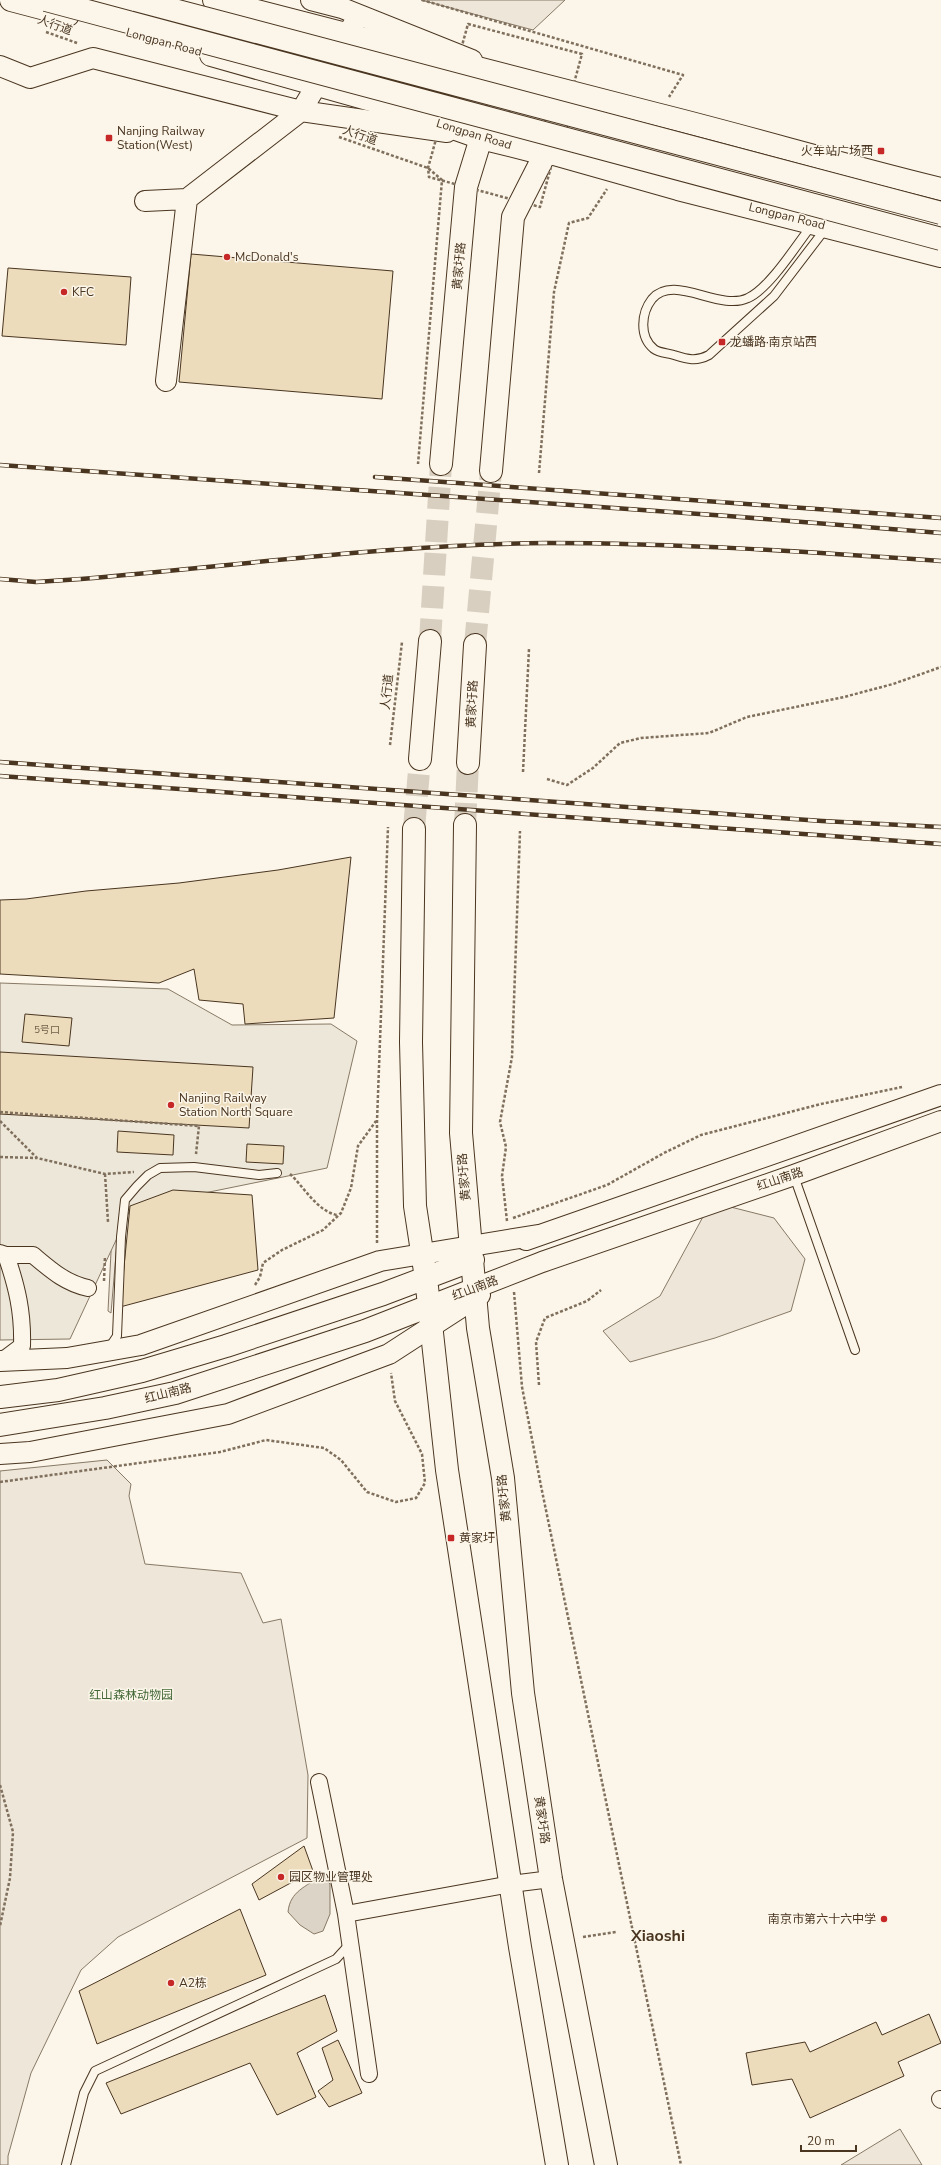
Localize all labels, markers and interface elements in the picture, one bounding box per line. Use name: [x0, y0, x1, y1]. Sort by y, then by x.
street label: 人行道: [35, 11, 75, 39]
street label: Longpan Road: [124, 24, 204, 60]
street label: Longpan Road: [434, 115, 514, 153]
street label: 人行道: [340, 122, 380, 148]
place label: Nanjing Railway Station(West): [117, 123, 205, 153]
marker: Nanjing Railway Station(West): [104, 133, 114, 143]
place label: 火车站广场西: [801, 143, 873, 159]
marker: 火车站广场西: [876, 146, 886, 156]
street label: Longpan Road: [747, 199, 827, 233]
street label: 黄家圩路: [449, 241, 469, 291]
place label: McDonald's: [235, 249, 299, 265]
marker: McDonald's: [222, 252, 232, 262]
place label: KFC: [72, 284, 94, 300]
marker: KFC: [59, 287, 69, 297]
place label: 龙蟠路·南京站西: [730, 334, 817, 350]
marker: 龙蟠路·南京站西: [717, 337, 727, 347]
street label: 人行道: [377, 673, 397, 711]
street label: 黄家圩路: [463, 680, 481, 728]
house number: 5号口: [34, 1023, 60, 1037]
place label: Nanjing Railway Station North Square: [179, 1090, 293, 1120]
marker: Nanjing Railway Station North Square: [166, 1100, 176, 1110]
street label: 黄家圩路: [454, 1152, 474, 1202]
street label: 红山南路: [755, 1164, 805, 1194]
street label: 红山南路: [450, 1272, 500, 1304]
street label: 红山南路: [143, 1379, 193, 1407]
street label: 黄家圩路: [494, 1473, 514, 1523]
place label: 黄家圩: [459, 1530, 495, 1546]
marker: 黄家圩: [446, 1533, 456, 1543]
park label: 红山森林动物园: [89, 1687, 173, 1703]
street label: 黄家圩路: [531, 1795, 553, 1845]
place label: 园区物业管理处: [289, 1869, 373, 1885]
marker: 园区物业管理处: [276, 1872, 286, 1882]
place label: 南京市第六十六中学: [768, 1911, 876, 1927]
marker: 南京市第六十六中学: [879, 1914, 889, 1924]
district label: Xiaoshi: [630, 1925, 685, 1947]
place label: A2栋: [179, 1975, 207, 1991]
marker: A2栋: [166, 1978, 176, 1988]
scale bar: [801, 2127, 856, 2153]
text: 20 m: [807, 2133, 835, 2149]

